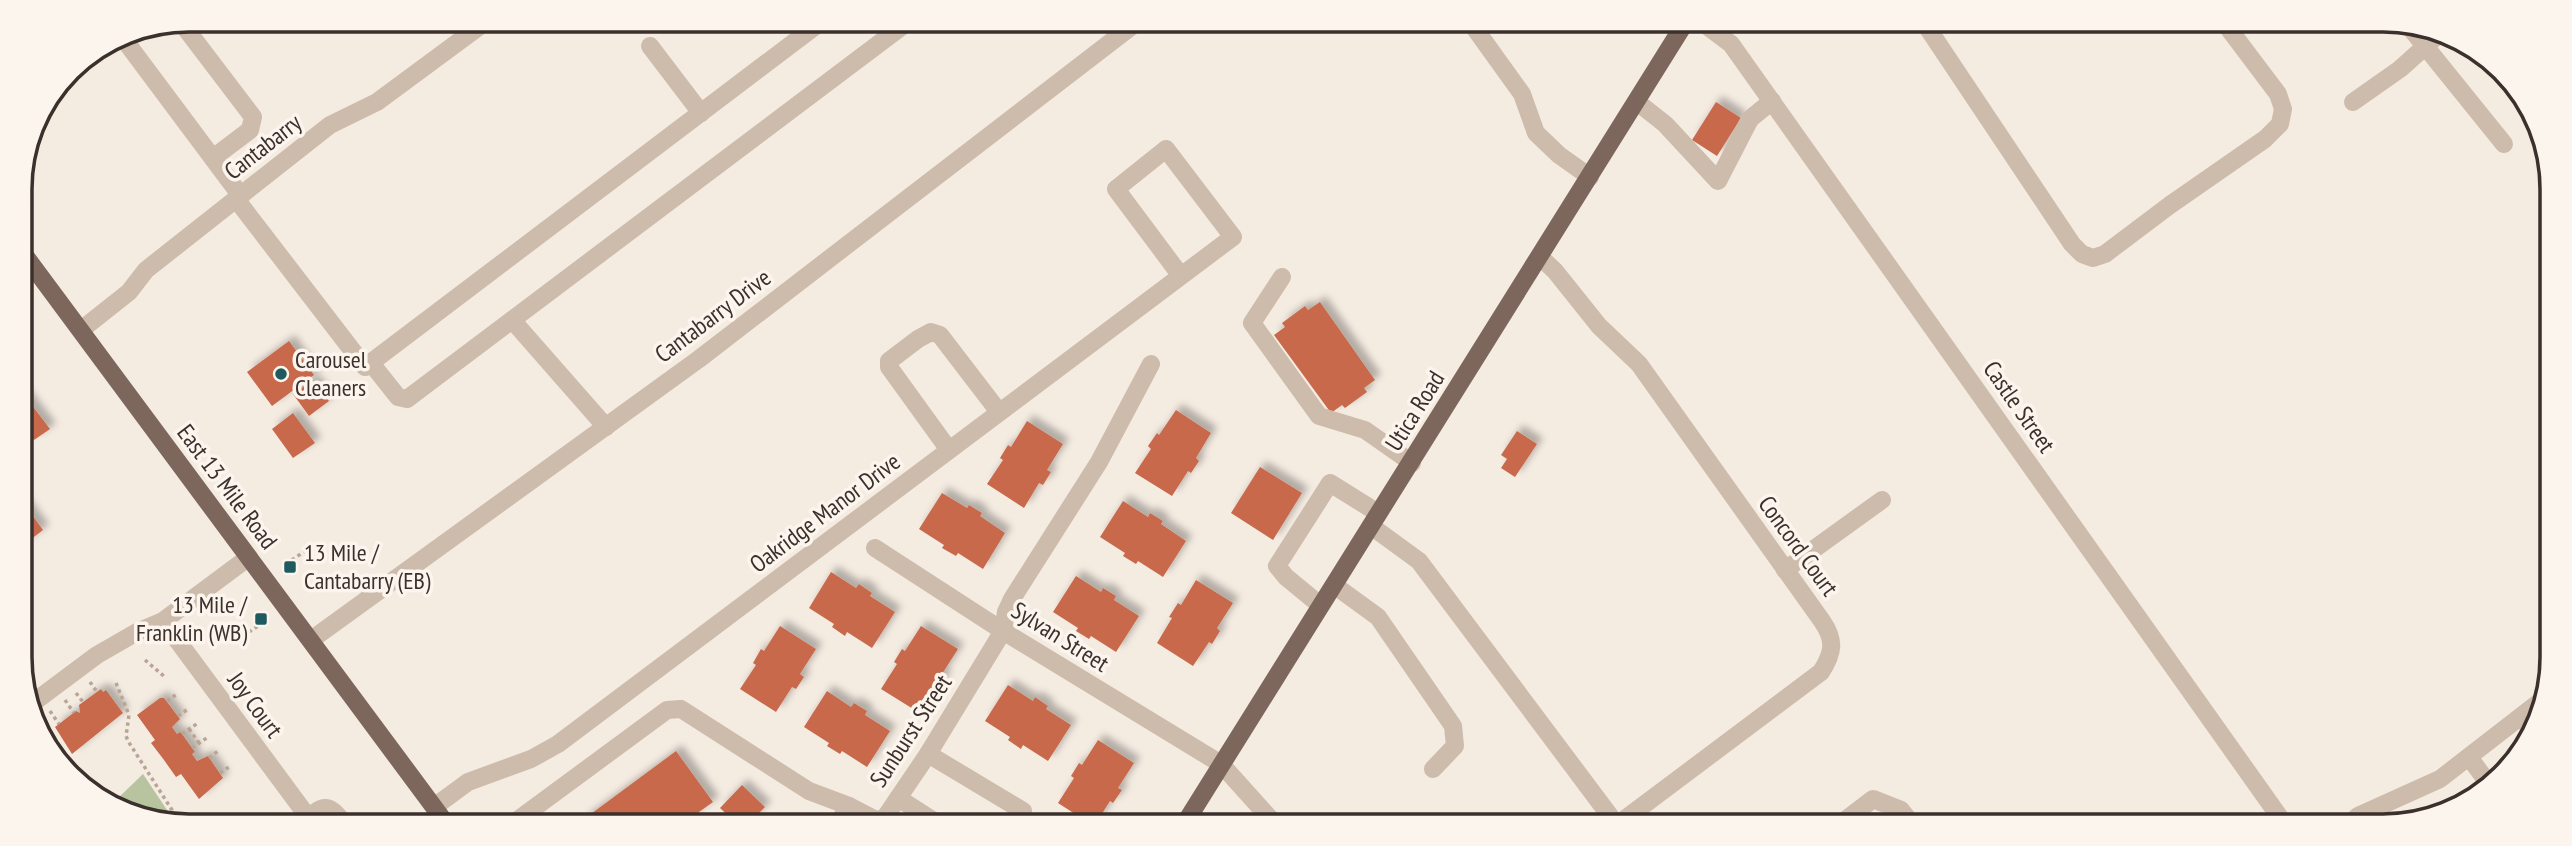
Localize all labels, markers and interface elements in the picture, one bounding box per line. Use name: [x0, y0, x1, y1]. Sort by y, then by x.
street label: Cantabarry: [218, 107, 307, 186]
street label: Cantabarry Drive: [649, 262, 777, 369]
place label: Carousel Cleaners: [295, 344, 367, 403]
street label: Castle Street: [1977, 355, 2063, 459]
street label: Utica Road: [1378, 365, 1451, 456]
marker: Carousel Cleaners: [273, 366, 289, 382]
street label: East 13 Mile Road: [170, 418, 284, 555]
street label: Oakridge Manor Drive: [743, 446, 906, 579]
street label: Concord Court: [1752, 489, 1845, 602]
place label: 13 Mile / Cantabarry (EB): [304, 537, 431, 596]
marker: 13 Mile / Cantabarry (EB): [282, 559, 298, 575]
place label: 13 Mile / Franklin (WB): [136, 589, 248, 648]
street label: Sylvan Street: [1006, 595, 1115, 679]
marker: 13 Mile / Franklin (WB): [253, 611, 269, 627]
street label: Joy Court: [220, 665, 290, 744]
street label: Sunburst Street: [863, 668, 959, 793]

